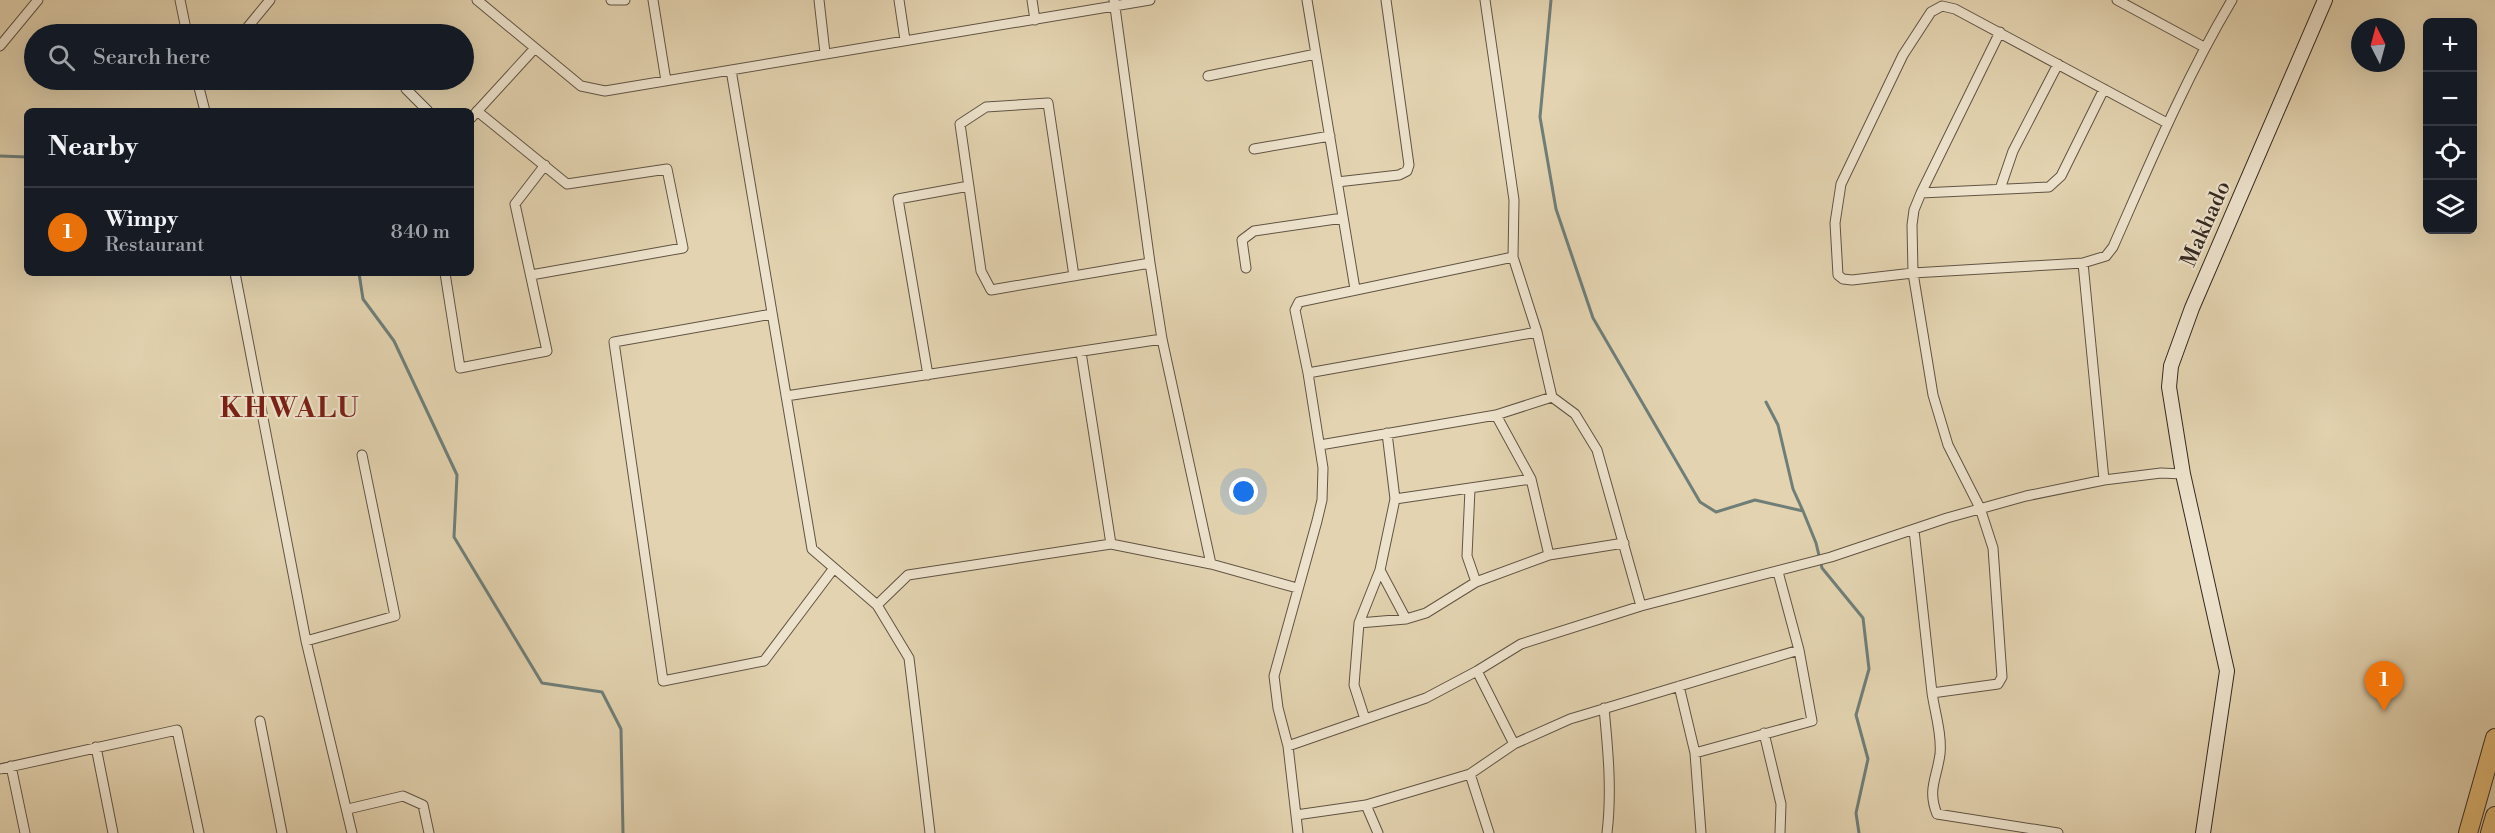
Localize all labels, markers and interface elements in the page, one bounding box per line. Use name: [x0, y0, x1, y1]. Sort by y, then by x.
north arrow: [2351, 18, 2405, 72]
map controls: [2423, 18, 2477, 234]
button: +: [2423, 18, 2477, 72]
search box: [24, 24, 474, 90]
icon: search: [45, 41, 78, 74]
text: Search here: [93, 44, 210, 71]
button: −: [2423, 72, 2477, 126]
button: locate: [2423, 126, 2477, 180]
text: Nearby: [48, 131, 138, 163]
street label: Makhado: [2175, 177, 2237, 271]
button: layers: [2423, 180, 2477, 234]
text: Wimpy: [105, 206, 178, 233]
text: 1: [63, 220, 72, 245]
text: 840 m: [391, 220, 450, 245]
text: Restaurant: [105, 233, 204, 258]
district label: KHWALU: [220, 391, 360, 426]
your location: [1229, 477, 1258, 506]
pin: 1: [2364, 662, 2404, 711]

